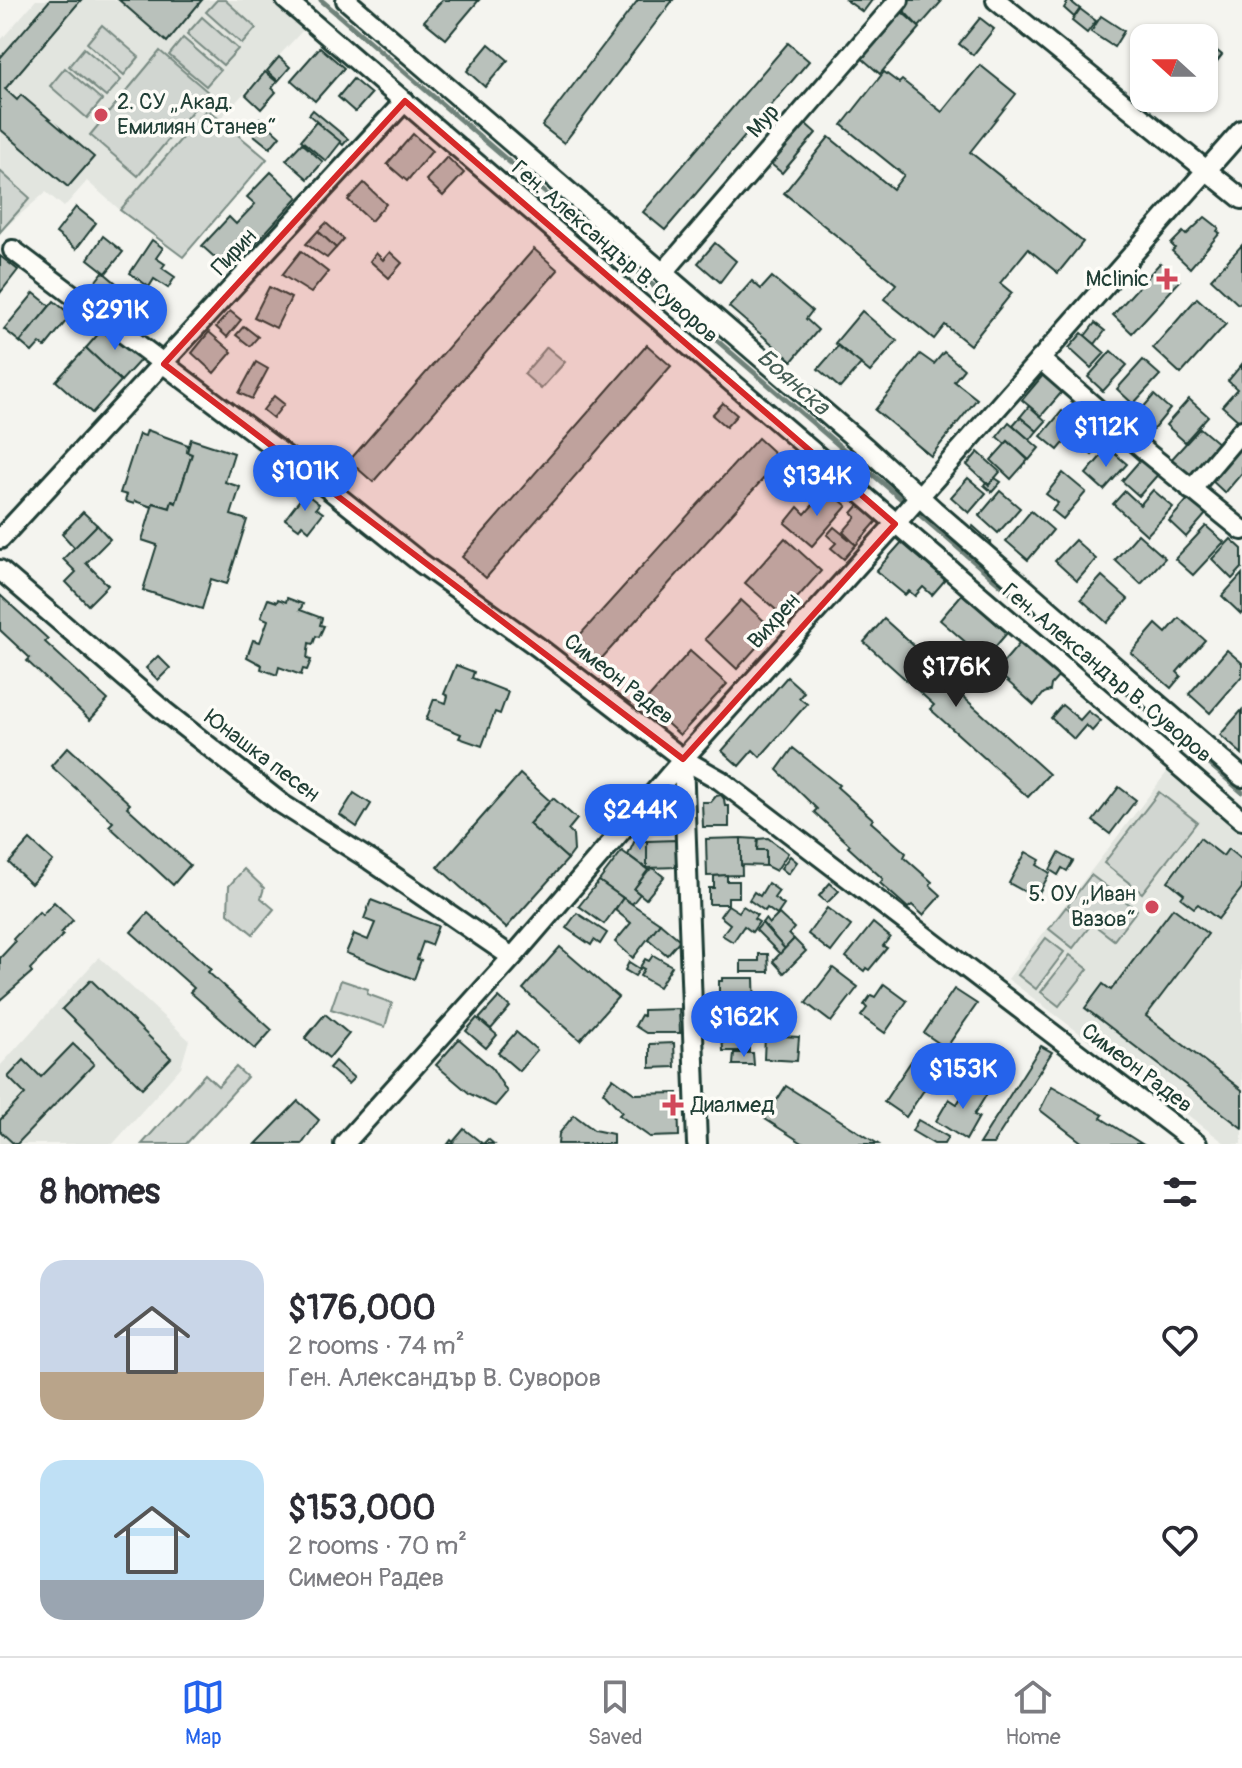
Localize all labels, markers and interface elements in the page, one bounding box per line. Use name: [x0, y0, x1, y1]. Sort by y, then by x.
north arrow: [1130, 24, 1218, 112]
map controls: [1130, 24, 1218, 112]
place label: 2. СУ „Акад. Емилиян Станев“: [117, 88, 277, 141]
street label: Мур: [741, 98, 785, 144]
marker: 2. СУ „Акад. Емилиян Станев“: [92, 106, 110, 124]
street label: Ген. Александър В. Суворов: [506, 154, 724, 350]
street label: Пирин: [205, 223, 263, 281]
place label: Mclinic: [1086, 265, 1149, 293]
marker: Mclinic: [1156, 268, 1178, 290]
pin: $291K: [59, 284, 171, 352]
text: $291K: [81, 294, 149, 326]
water label: Боянска: [751, 343, 836, 422]
pin: $112K: [1050, 401, 1162, 469]
text: $112K: [1074, 411, 1138, 443]
pin: $101K: [249, 445, 361, 513]
pin: $134K: [761, 450, 873, 518]
text: $101K: [271, 455, 339, 487]
text: $134K: [782, 460, 852, 492]
street label: Ген. Александър В. Суворов: [996, 577, 1218, 769]
street label: Вихрен: [742, 587, 806, 655]
street label: Симеон Радев: [558, 627, 680, 731]
pin: $176K: [900, 641, 1012, 709]
text: $176K: [922, 651, 990, 683]
street label: Юнашка песен: [199, 704, 325, 808]
pin: $244K: [584, 784, 696, 852]
text: $244K: [603, 794, 677, 826]
place label: 5. ОУ „Иван Вазов“: [1029, 880, 1136, 933]
marker: 5. ОУ „Иван Вазов“: [1143, 898, 1161, 916]
pin: $162K: [688, 991, 800, 1059]
text: $162K: [709, 1001, 779, 1033]
street label: Симеон Радев: [1076, 1017, 1198, 1119]
pin: $153K: [907, 1043, 1019, 1111]
text: $153K: [929, 1053, 997, 1085]
place label: Диалмед: [690, 1091, 774, 1119]
marker: Диалмед: [662, 1094, 684, 1116]
icon: filters: [1158, 1170, 1202, 1214]
text: 8 homes: [40, 1171, 160, 1214]
text: $176,000: [288, 1287, 436, 1330]
icon: home: [104, 1292, 200, 1388]
icon: heart: [1158, 1318, 1202, 1362]
text: 2 rooms · 74 m²: [288, 1330, 465, 1362]
text: Ген. Александър В. Суворов: [288, 1362, 601, 1394]
text: $153,000: [288, 1487, 435, 1530]
icon: home: [104, 1492, 200, 1588]
icon: heart: [1158, 1518, 1202, 1562]
text: 2 rooms · 70 m²: [288, 1530, 467, 1562]
text: Симеон Радев: [288, 1562, 444, 1594]
tab: Map: [181, 1675, 225, 1751]
tab: Saved: [588, 1675, 643, 1751]
tab: Home: [1005, 1675, 1061, 1751]

